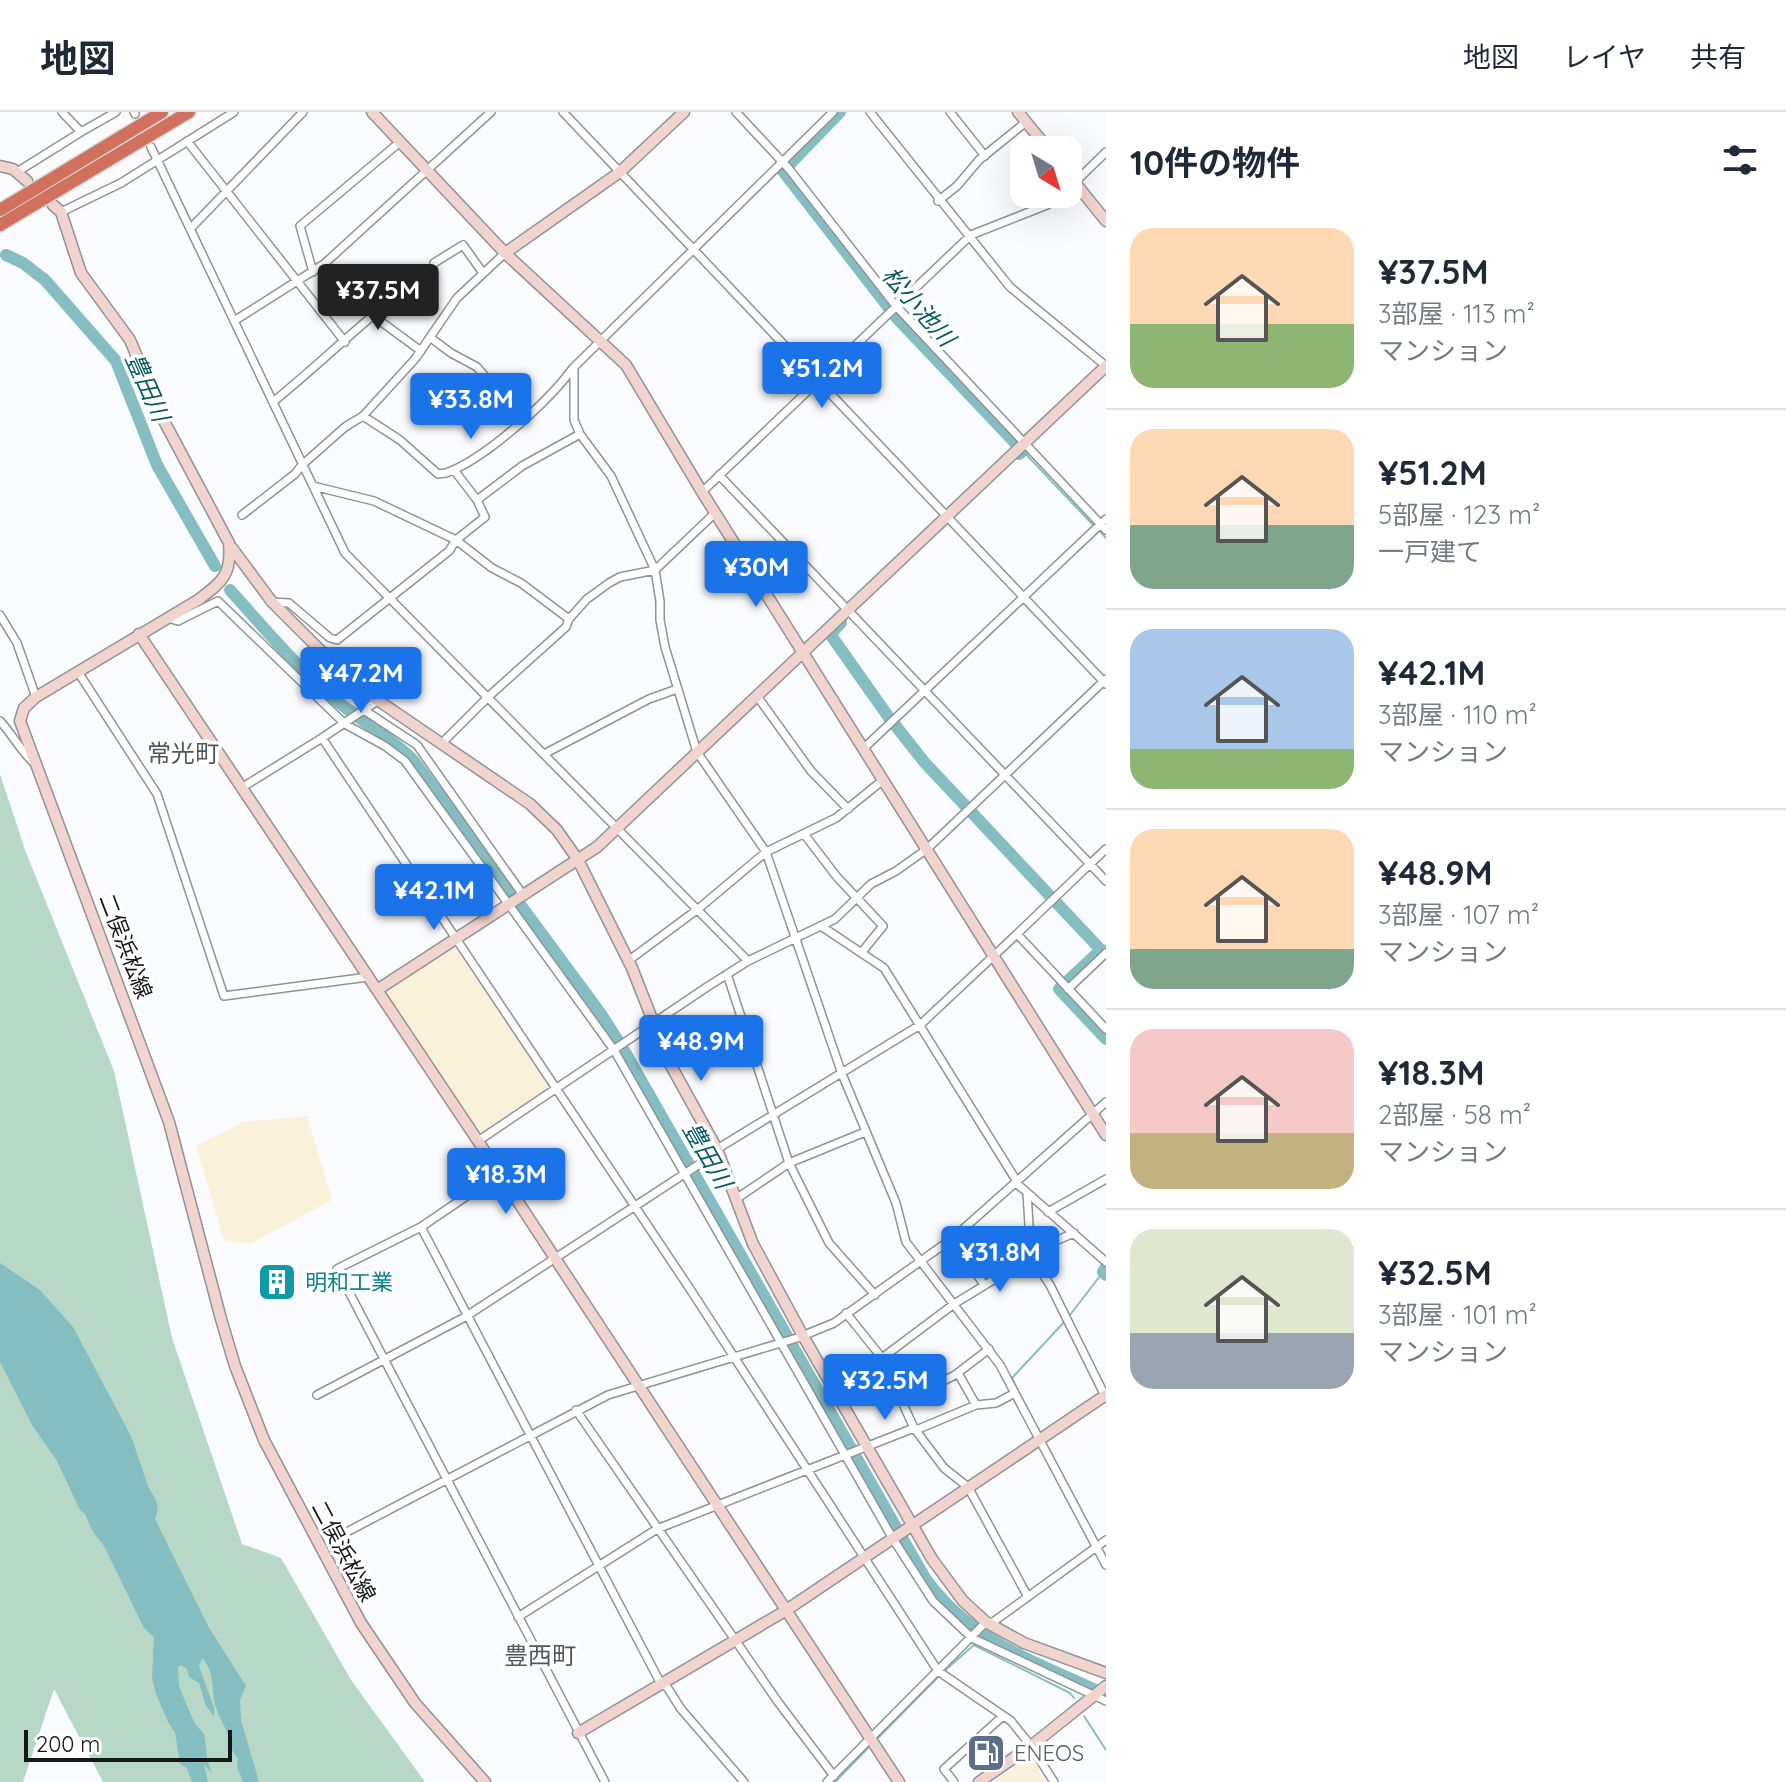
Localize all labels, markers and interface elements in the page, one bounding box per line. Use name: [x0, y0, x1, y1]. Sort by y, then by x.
text: 地図: [40, 34, 116, 82]
text: 地図: [1463, 39, 1519, 74]
text: レイヤ: [1563, 39, 1646, 74]
text: 共有: [1690, 39, 1746, 74]
north arrow: [1010, 136, 1082, 208]
map controls: [1010, 136, 1082, 208]
icon: filters: [1718, 138, 1762, 182]
text: 10件の物件: [1130, 141, 1300, 184]
text: ¥37.5M: [1378, 250, 1489, 293]
water label: 松小池川: [876, 260, 964, 354]
icon: home: [1194, 260, 1290, 356]
pin: ¥37.5M: [313, 264, 443, 332]
text: ¥37.5M: [336, 273, 420, 306]
text: 3部屋 · 113 m²: [1378, 297, 1535, 330]
text: マンション: [1378, 334, 1508, 367]
pin: ¥51.2M: [757, 342, 887, 410]
water label: 豊田川: [120, 348, 178, 429]
text: ¥51.2M: [780, 351, 864, 384]
pin: ¥33.8M: [406, 373, 536, 441]
text: ¥33.8M: [428, 382, 514, 415]
text: ¥51.2M: [1378, 451, 1487, 494]
icon: home: [1194, 461, 1290, 557]
text: 5部屋 · 123 m²: [1378, 498, 1540, 531]
text: 一戸建て: [1378, 535, 1482, 568]
pin: ¥30M: [709, 541, 803, 609]
text: ¥30M: [723, 550, 789, 583]
pin: ¥47.2M: [296, 647, 426, 715]
text: ¥42.1M: [1378, 651, 1485, 694]
text: ¥47.2M: [318, 656, 404, 689]
icon: home: [1194, 661, 1290, 757]
text: 3部屋 · 110 m²: [1378, 698, 1537, 731]
text: マンション: [1378, 735, 1508, 768]
district label: 常光町: [147, 738, 219, 768]
text: ¥48.9M: [1378, 851, 1493, 894]
icon: home: [1194, 861, 1290, 957]
pin: ¥42.1M: [369, 864, 499, 932]
text: ¥42.1M: [393, 873, 475, 906]
street label: 二俣浜松線: [93, 890, 159, 1002]
text: 3部屋 · 107 m²: [1378, 898, 1539, 931]
text: マンション: [1378, 935, 1508, 968]
pin: ¥48.9M: [636, 1015, 766, 1083]
text: ¥48.9M: [657, 1024, 745, 1057]
text: ¥18.3M: [1378, 1051, 1485, 1094]
icon: home: [1194, 1061, 1290, 1157]
text: 2部屋 · 58 m²: [1378, 1098, 1531, 1131]
water label: 豊田川: [677, 1116, 740, 1196]
text: マンション: [1378, 1135, 1508, 1168]
pin: ¥18.3M: [441, 1148, 571, 1216]
text: ¥18.3M: [465, 1157, 547, 1190]
pin: ¥31.8M: [935, 1226, 1065, 1294]
text: ¥31.8M: [959, 1235, 1041, 1268]
text: ¥32.5M: [1378, 1251, 1492, 1294]
building icon: 明和工業: [256, 1261, 298, 1303]
icon: home: [1194, 1261, 1290, 1357]
place label: 明和工業: [305, 1268, 393, 1296]
text: 3部屋 · 101 m²: [1378, 1298, 1537, 1331]
text: マンション: [1378, 1335, 1508, 1368]
pin: ¥32.5M: [820, 1354, 950, 1422]
text: ¥32.5M: [842, 1363, 929, 1396]
street label: 二俣浜松線: [306, 1496, 382, 1606]
district label: 豊西町: [504, 1640, 576, 1670]
scale bar: [24, 1726, 232, 1762]
text: 200 m: [36, 1730, 100, 1758]
fuel station icon: ENEOS: [965, 1732, 1007, 1774]
place label: ENEOS: [1014, 1739, 1084, 1767]

